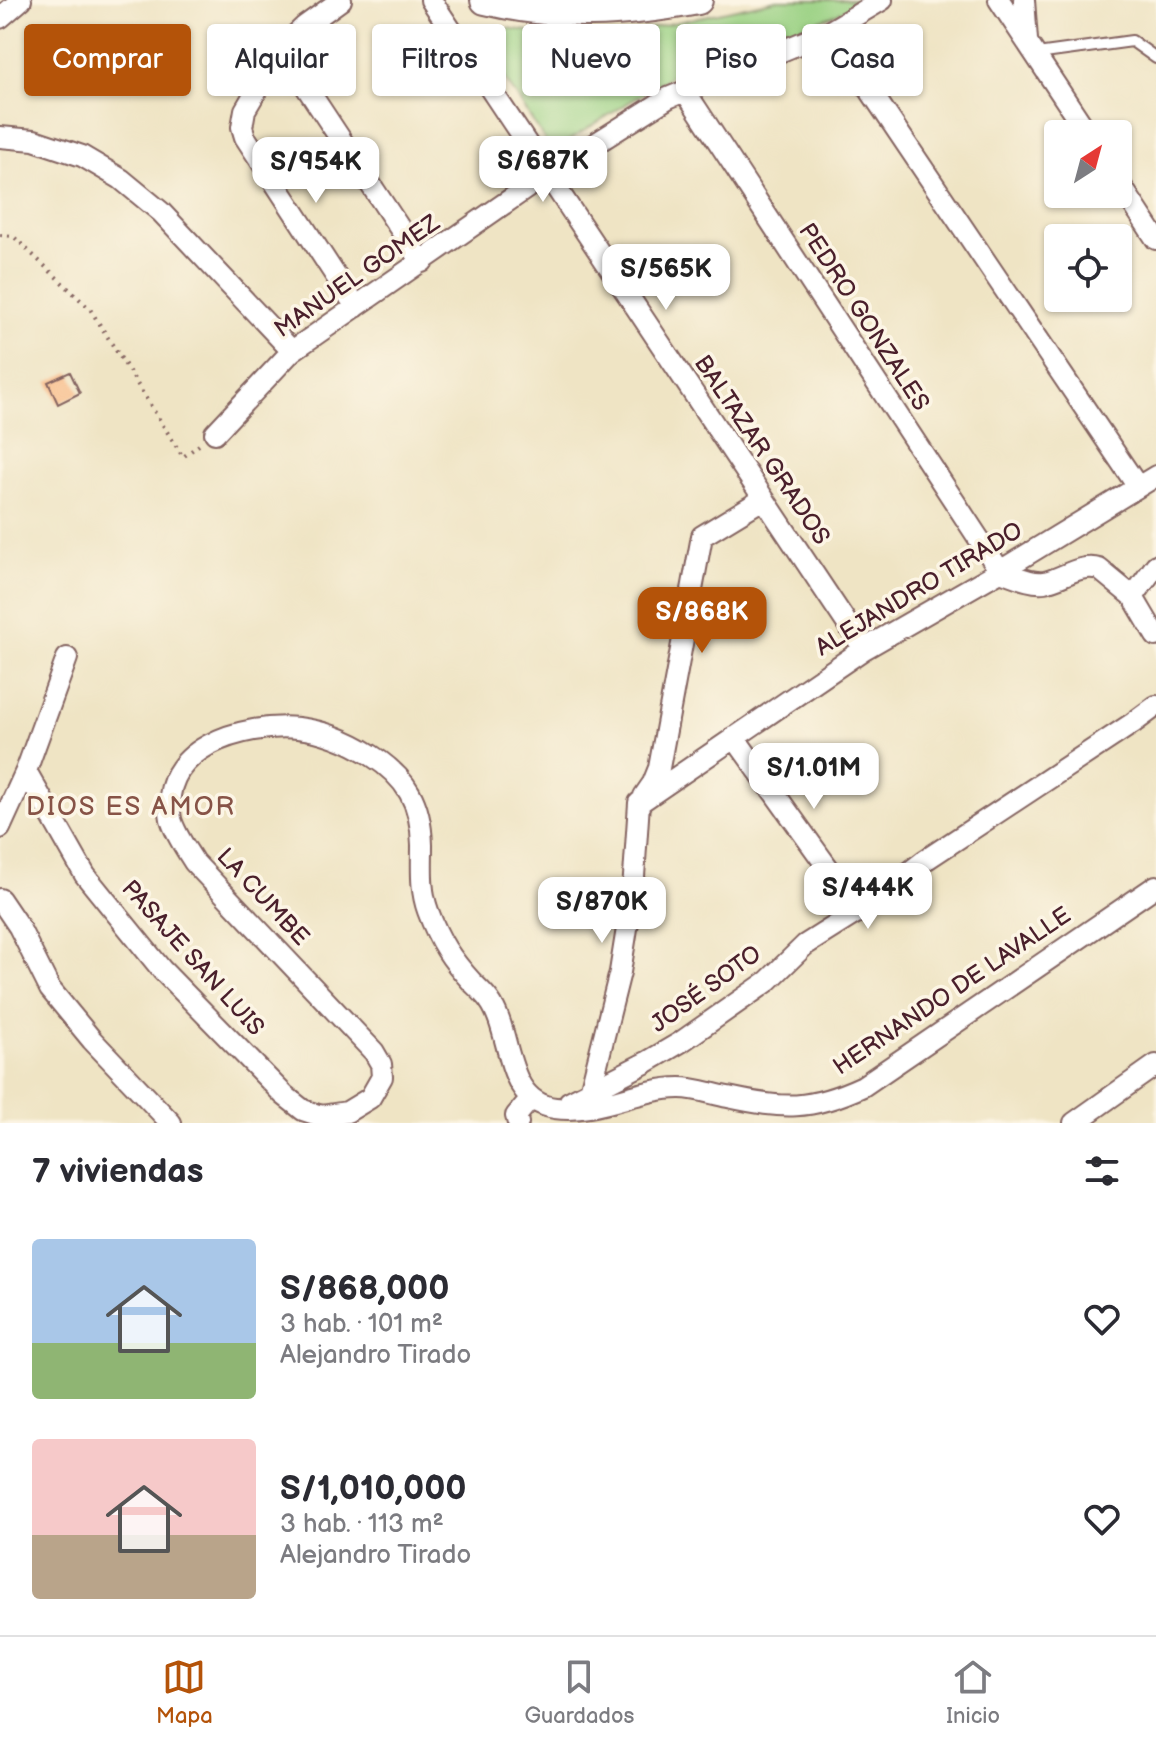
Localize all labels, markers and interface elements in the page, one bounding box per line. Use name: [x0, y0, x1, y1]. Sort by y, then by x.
chip: Comprar: [24, 24, 191, 96]
chip: Alquilar: [207, 24, 356, 96]
chip: Filtros: [372, 24, 506, 96]
chip: Nuevo: [522, 24, 660, 96]
chip: Piso: [676, 24, 786, 96]
chip: Casa: [802, 24, 923, 96]
north arrow: [1044, 120, 1132, 208]
map controls: [1044, 120, 1132, 312]
pin: S/687K: [478, 136, 608, 204]
pin: S/954K: [251, 137, 381, 205]
text: S/687K: [497, 146, 589, 177]
text: S/954K: [270, 147, 362, 178]
street label: MANUEL GOMEZ: [269, 208, 445, 344]
street label: PEDRO GONZALES: [792, 218, 936, 416]
button: locate: [1044, 224, 1132, 312]
pin: S/565K: [601, 244, 731, 312]
text: S/565K: [620, 254, 712, 285]
street label: BALTAZAR GRADOS: [688, 350, 836, 550]
street label: ALEJANDRO TIRADO: [810, 516, 1028, 662]
pin: S/868K: [637, 587, 767, 655]
text: S/868K: [656, 597, 748, 628]
pin: S/1.01M: [740, 743, 888, 811]
text: S/1.01M: [767, 753, 861, 784]
district label: DIOS ES AMOR: [26, 792, 236, 823]
street label: LA CUMBE: [211, 842, 315, 952]
pin: S/444K: [803, 863, 933, 931]
text: S/444K: [822, 873, 914, 904]
street label: PASAJE SAN LUIS: [116, 874, 270, 1042]
pin: S/870K: [537, 877, 667, 945]
text: S/870K: [556, 887, 648, 918]
street label: HERNANDO DE LAVALLE: [828, 901, 1076, 1081]
street label: JOSÉ SOTO: [645, 938, 767, 1039]
icon: filters: [1080, 1149, 1124, 1193]
text: 7 viviendas: [32, 1151, 204, 1192]
text: S/868,000: [280, 1268, 449, 1309]
icon: home: [96, 1271, 192, 1367]
icon: heart: [1080, 1297, 1124, 1341]
text: 3 hab. · 101 m²: [280, 1309, 443, 1340]
text: Alejandro Tirado: [280, 1340, 471, 1371]
text: S/1,010,000: [280, 1468, 467, 1509]
icon: home: [96, 1471, 192, 1567]
icon: heart: [1080, 1497, 1124, 1541]
text: 3 hab. · 113 m²: [280, 1509, 444, 1540]
text: Alejandro Tirado: [280, 1540, 471, 1571]
tab: Mapa: [156, 1655, 213, 1730]
tab: Guardados: [525, 1655, 634, 1730]
tab: Inicio: [946, 1655, 1000, 1730]

